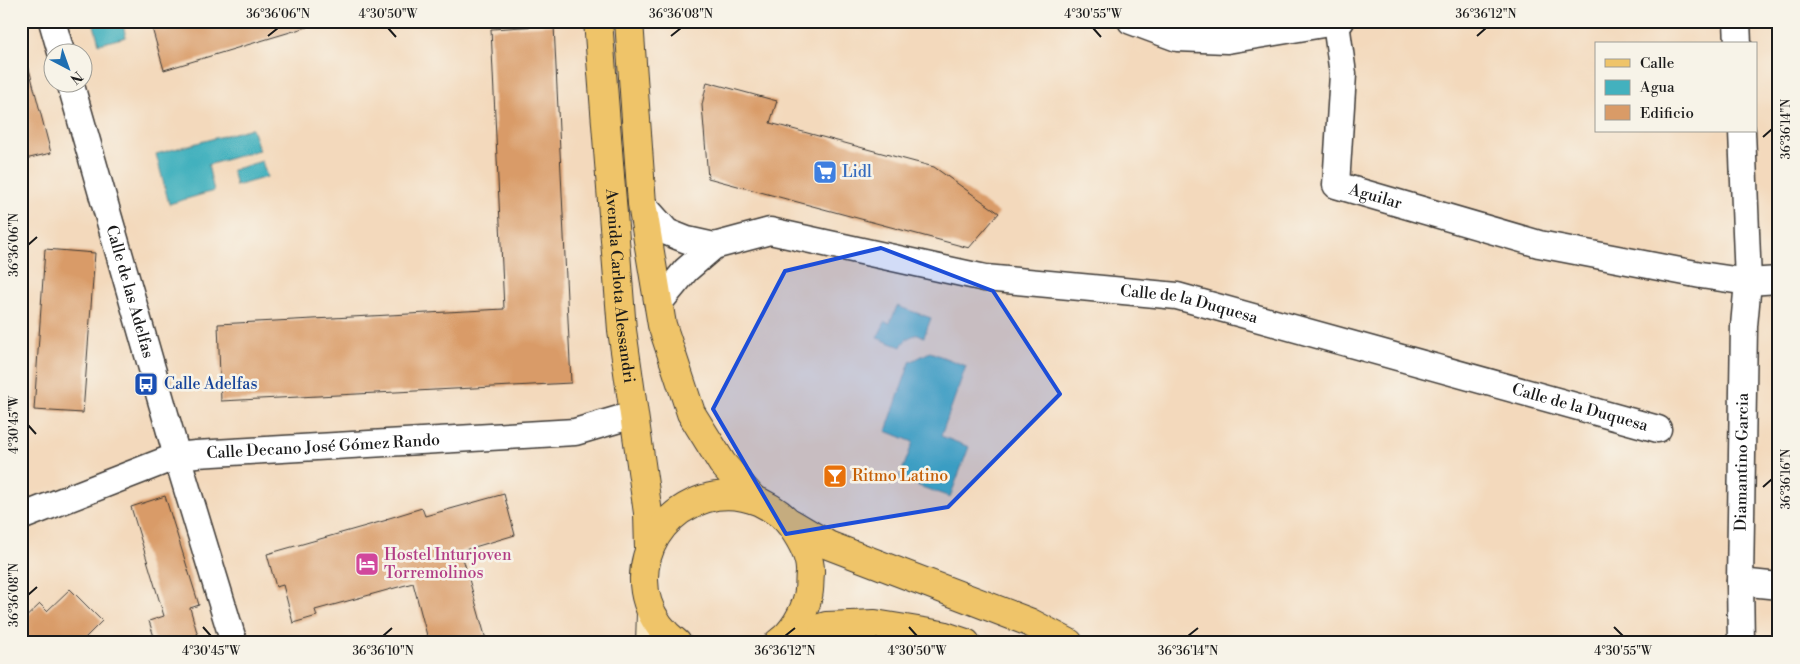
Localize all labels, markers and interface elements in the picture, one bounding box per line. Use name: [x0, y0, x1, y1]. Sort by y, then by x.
text: 36°36'06"N: [246, 7, 310, 22]
text: 4°30'50"W: [359, 7, 419, 22]
text: 36°36'08"N: [649, 7, 713, 22]
text: 4°30'55"W: [1064, 7, 1123, 22]
text: 36°36'12"N: [1456, 7, 1516, 22]
north arrow: [42, 42, 92, 92]
legend: [1595, 42, 1758, 132]
text: Calle: [1640, 54, 1674, 73]
text: N: [66, 67, 86, 87]
text: Agua: [1639, 78, 1675, 97]
text: 36°36'14"N: [1779, 99, 1794, 159]
text: Edificio: [1640, 104, 1694, 123]
supermarket icon: Lidl: [812, 159, 838, 185]
place label: Lidl: [842, 162, 872, 182]
street label: Aguilar: [1346, 179, 1404, 214]
street label: Avenida Carlota Alessandri: [601, 187, 639, 385]
text: 36°36'06"N: [7, 213, 22, 277]
street label: Calle de las Adelfas: [101, 223, 158, 360]
street label: Calle de la Duquesa: [1119, 281, 1261, 328]
bus stop icon: Calle Adelfas: [133, 371, 159, 397]
place label: Calle Adelfas: [164, 374, 257, 394]
street label: Calle de la Duquesa: [1510, 379, 1651, 436]
street label: Diamantino Garcia: [1731, 392, 1753, 531]
text: 4°30'45"W: [7, 395, 22, 454]
street label: Calle Decano José Gómez Rando: [206, 430, 441, 463]
text: 36°36'16"N: [1779, 449, 1794, 509]
bar icon: Ritmo Latino: [822, 463, 848, 489]
place label: Ritmo Latino: [852, 466, 948, 486]
place label: Hostel Inturjoven Torremolinos: [384, 545, 512, 583]
hotel icon: Hostel Inturjoven Torremolinos: [354, 551, 380, 577]
text: 36°36'08"N: [7, 563, 22, 627]
text: 4°30'45"W: [182, 644, 241, 659]
text: 36°36'10"N: [352, 644, 414, 659]
text: 36°36'12"N: [755, 644, 815, 659]
text: 4°30'50"W: [888, 644, 948, 659]
text: 36°36'14"N: [1158, 644, 1218, 659]
text: 4°30'55"W: [1594, 644, 1653, 659]

